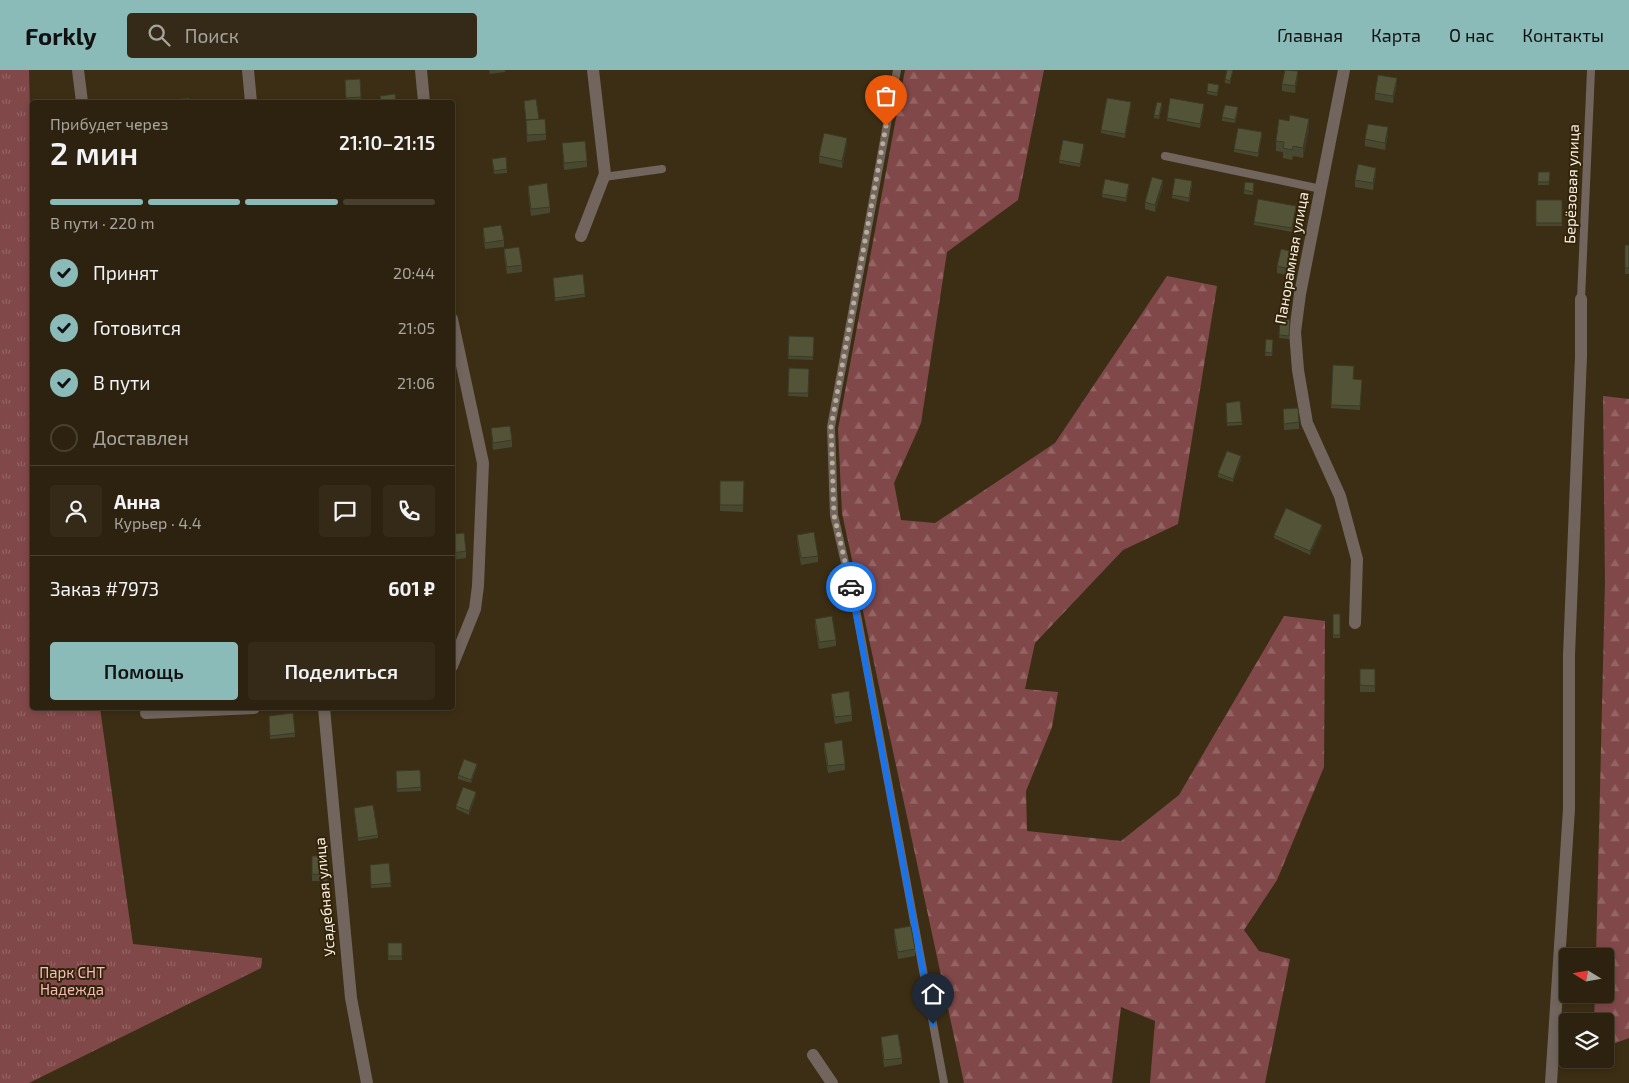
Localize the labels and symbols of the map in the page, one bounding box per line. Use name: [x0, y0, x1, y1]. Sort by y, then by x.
pin: [865, 75, 907, 126]
street label: Берёзовая улица: [1560, 124, 1583, 244]
street label: Панорамная улица: [1270, 190, 1313, 326]
courier: [826, 562, 876, 612]
street label: Усадебная улица: [310, 837, 339, 957]
north arrow: [1559, 948, 1614, 1002]
park label: Парк СНТ Надежда: [39, 963, 105, 998]
pin: [912, 973, 954, 1024]

